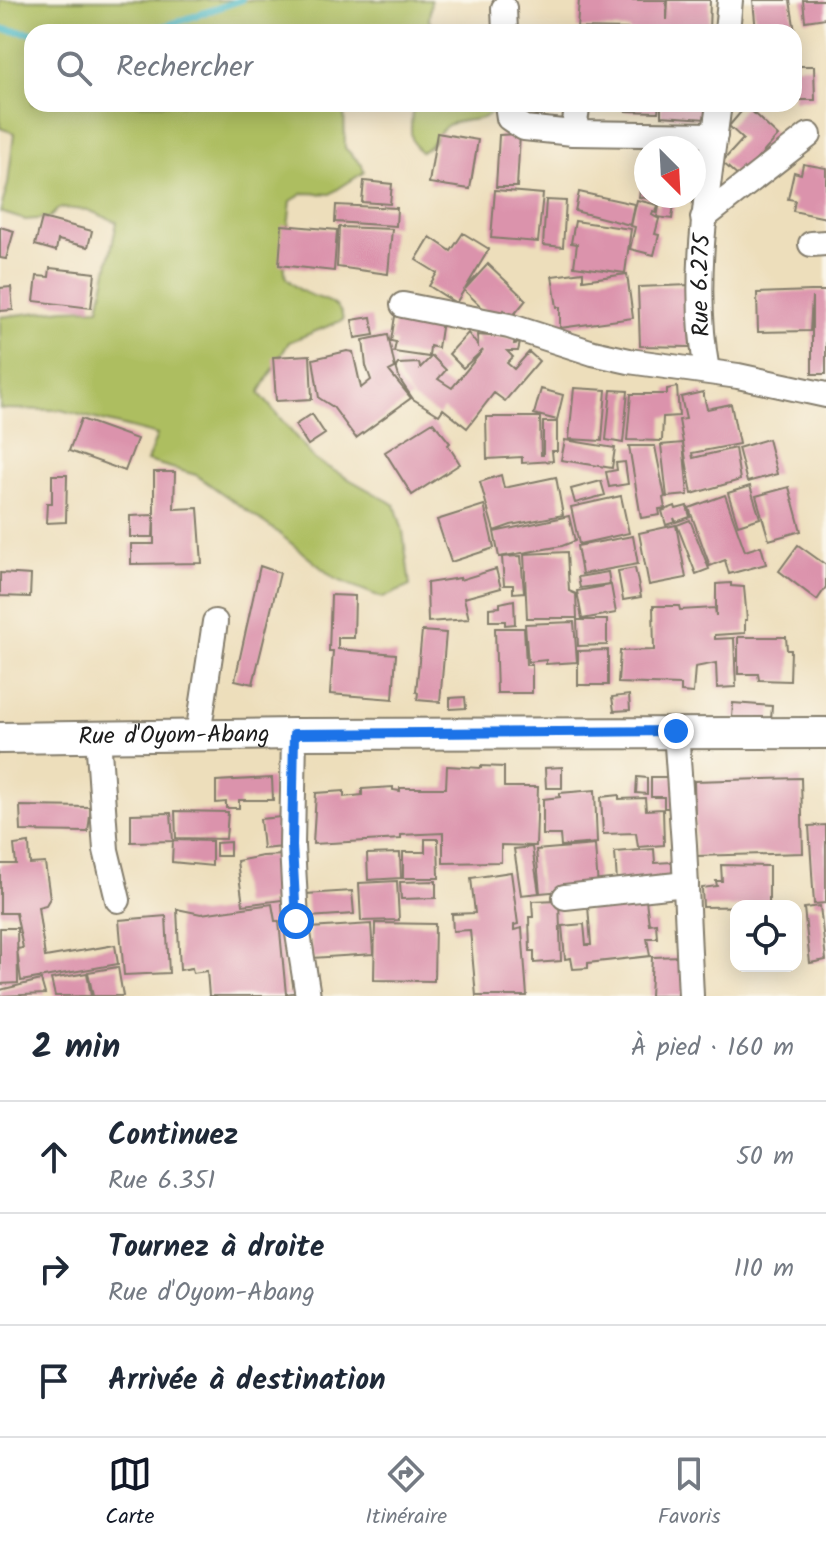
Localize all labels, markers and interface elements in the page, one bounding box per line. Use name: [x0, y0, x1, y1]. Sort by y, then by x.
search box: [24, 24, 802, 112]
text: Rechercher: [116, 44, 253, 92]
icon: search: [52, 46, 96, 90]
north arrow: [634, 136, 706, 208]
street label: Rue 6.275: [681, 230, 722, 338]
route end: [658, 713, 694, 749]
street label: Rue d'Oyom-Abang: [78, 715, 270, 756]
map controls: [730, 900, 802, 972]
button: locate: [730, 900, 802, 972]
route start: [278, 903, 314, 939]
text: 2 min: [32, 1021, 120, 1075]
text: À pied · 160 m: [631, 1027, 794, 1069]
text: Continuez: [108, 1112, 238, 1160]
icon: ahead: [32, 1135, 76, 1179]
text: 50 m: [736, 1136, 794, 1178]
text: Rue 6.351: [108, 1160, 215, 1202]
text: Tournez à droite: [108, 1224, 324, 1272]
icon: right: [32, 1247, 76, 1291]
text: 110 m: [734, 1248, 794, 1290]
text: Rue d'Oyom-Abang: [108, 1272, 315, 1314]
text: Arrivée à destination: [108, 1357, 386, 1405]
icon: arrive: [32, 1359, 76, 1403]
tab: Carte: [105, 1452, 155, 1535]
tab: Itinéraire: [365, 1452, 447, 1535]
tab: Favoris: [658, 1452, 721, 1535]

